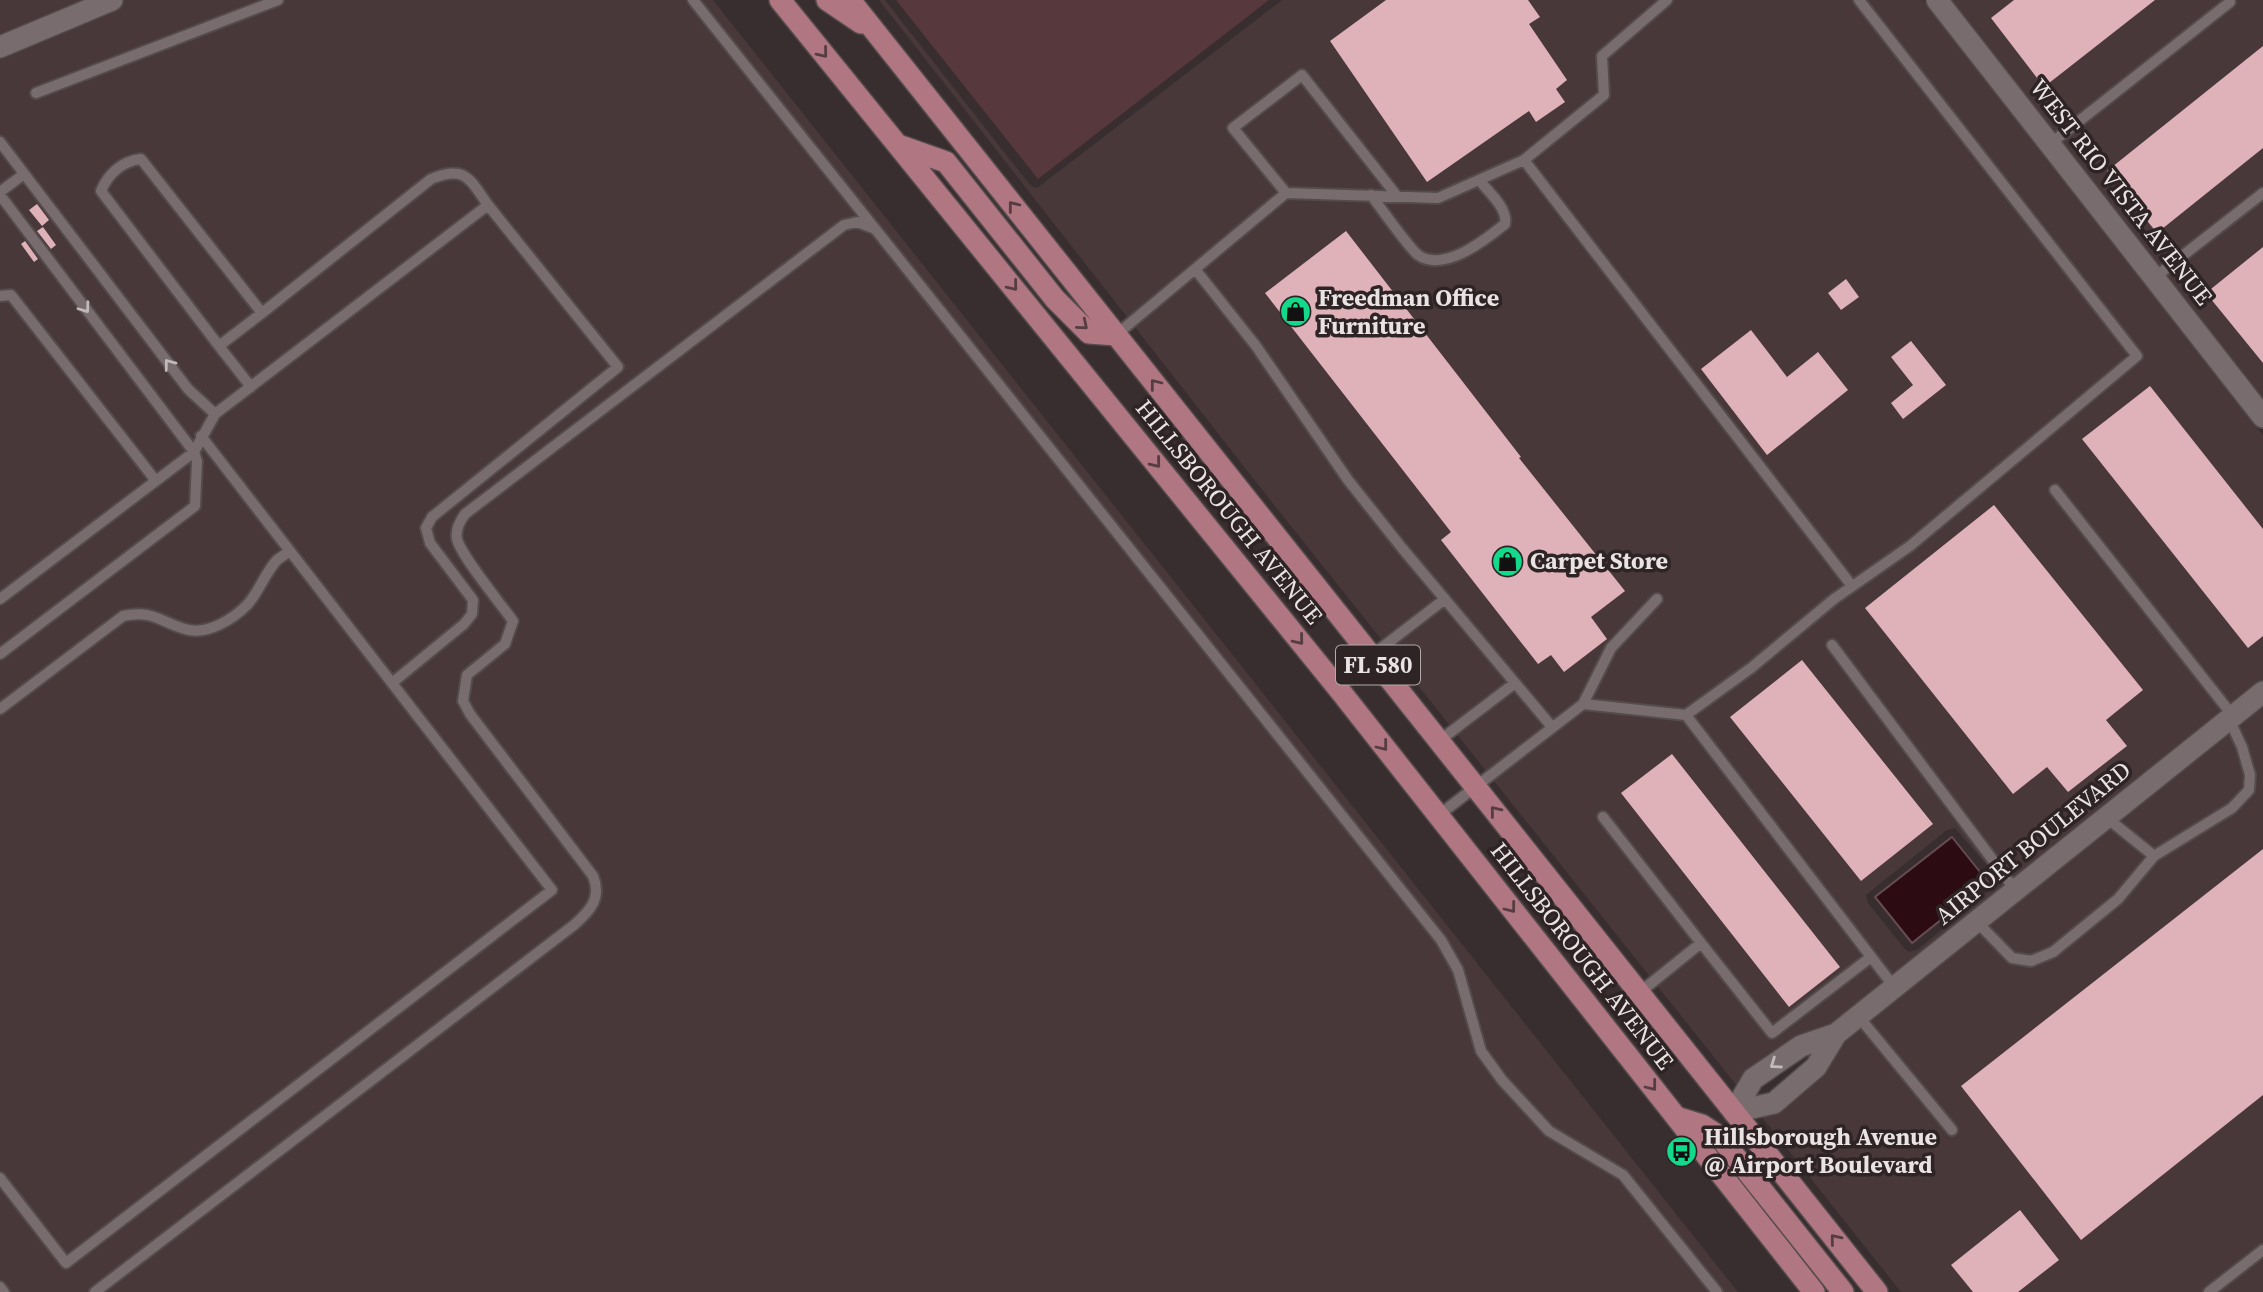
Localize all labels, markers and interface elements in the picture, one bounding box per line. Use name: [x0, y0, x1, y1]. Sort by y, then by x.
one-way arrow: [815, 44, 827, 57]
street label: WEST RIO VISTA AVENUE: [2022, 72, 2220, 312]
one-way arrow: [1009, 201, 1022, 214]
one-way arrow: [1005, 278, 1018, 290]
place label: Freedman Office Furniture: [1318, 281, 1499, 342]
shop icon: Freedman Office Furniture: [1278, 295, 1312, 329]
one-way arrow: [77, 300, 90, 313]
one-way arrow: [1075, 317, 1088, 330]
one-way arrow: [165, 360, 178, 372]
one-way arrow: [1150, 379, 1163, 392]
street label: HILLSBOROUGH AVENUE: [1128, 392, 1330, 631]
one-way arrow: [1148, 455, 1161, 467]
shop icon: Carpet Store: [1490, 544, 1524, 578]
place label: Carpet Store: [1530, 544, 1668, 577]
one-way arrow: [1291, 632, 1303, 645]
road number: FL 580: [1336, 646, 1420, 684]
one-way arrow: [1375, 738, 1388, 750]
street label: AIRPORT BOULEVARD: [1928, 753, 2138, 932]
one-way arrow: [1490, 807, 1503, 819]
street label: HILLSBOROUGH AVENUE: [1483, 835, 1682, 1076]
one-way arrow: [1503, 900, 1516, 912]
one-way arrow: [1770, 1056, 1783, 1068]
one-way arrow: [1644, 1078, 1656, 1091]
place label: Hillsborough Avenue @ Airport Boulevard: [1704, 1120, 1937, 1181]
bus stop icon: Hillsborough Avenue @ Airport Boulevard: [1664, 1134, 1698, 1168]
one-way arrow: [1830, 1234, 1843, 1246]

